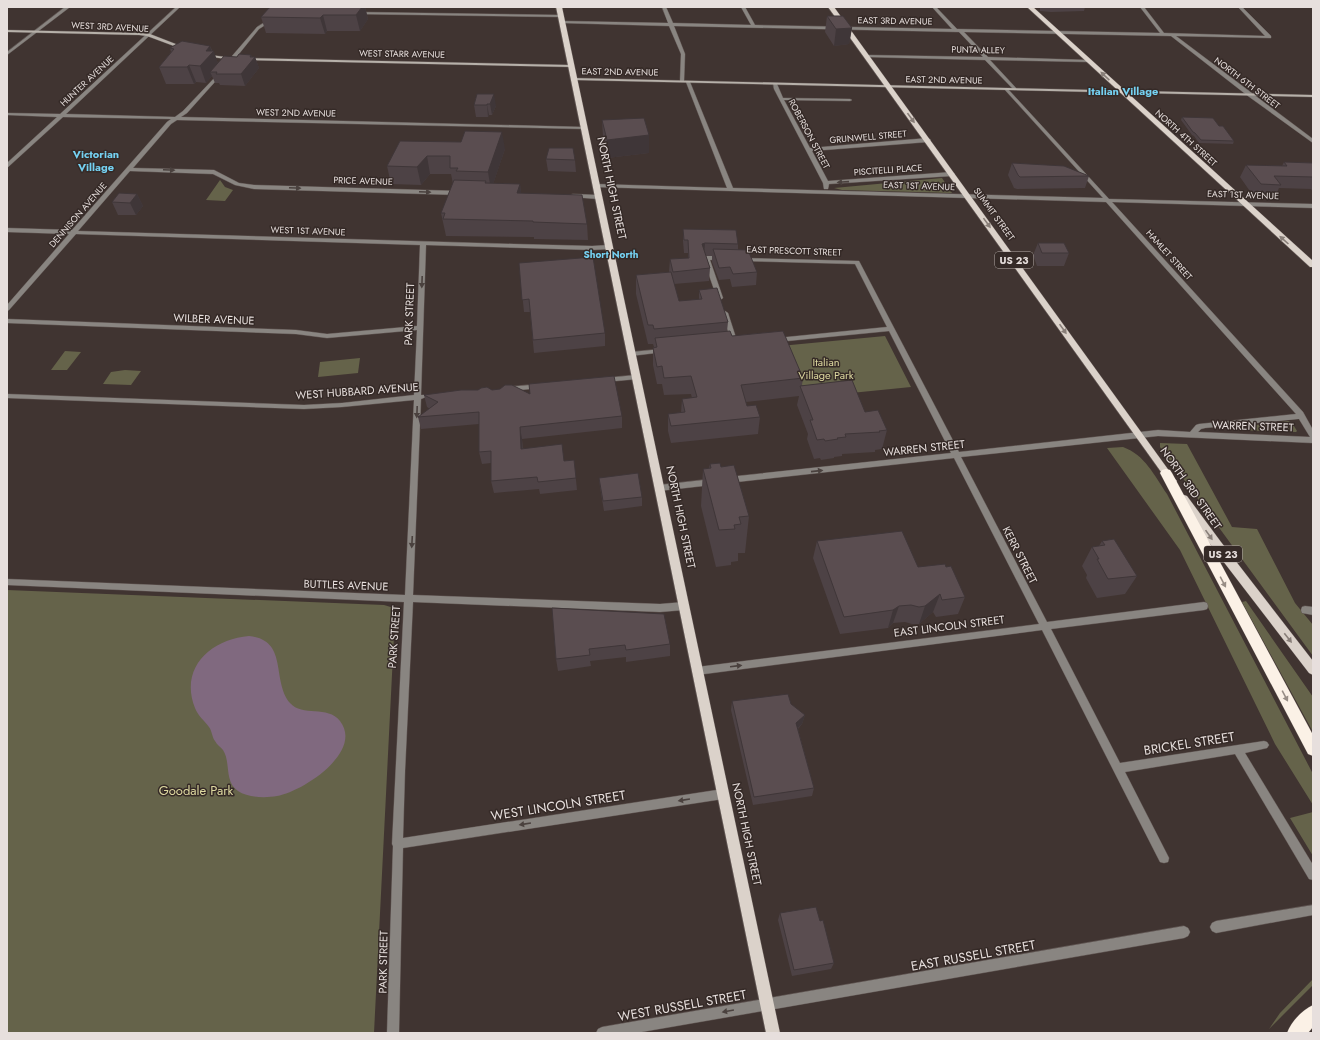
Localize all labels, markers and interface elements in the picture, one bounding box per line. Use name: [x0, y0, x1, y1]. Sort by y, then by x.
street label: EAST 3RD AVENUE: [857, 13, 933, 28]
street label: WEST 3RD AVENUE: [71, 18, 149, 35]
street label: PUNTA ALLEY: [951, 43, 1005, 56]
street label: WEST STARR AVENUE: [359, 46, 445, 61]
street label: HUNTER AVENUE: [57, 52, 117, 109]
street label: NORTH 6TH STREET: [1212, 54, 1283, 112]
street label: EAST 2ND AVENUE: [581, 64, 659, 79]
street label: EAST 2ND AVENUE: [905, 72, 983, 87]
one-way arrow: [1100, 72, 1110, 81]
district label: Italian Village: [1088, 83, 1158, 99]
street label: ROBERSON STREET: [786, 97, 834, 172]
street label: WEST 2ND AVENUE: [256, 105, 336, 120]
street label: NORTH 4TH STREET: [1153, 106, 1221, 170]
one-way arrow: [907, 112, 915, 123]
street label: GRUNWELL STREET: [829, 127, 908, 146]
street label: NORTH HIGH STREET: [593, 135, 631, 241]
district label: Victorian Village: [72, 146, 119, 175]
street label: PISCITELLI PLACE: [853, 161, 923, 178]
one-way arrow: [163, 167, 176, 173]
street label: PRICE AVENUE: [333, 173, 393, 188]
street label: EAST 1ST AVENUE: [883, 178, 955, 193]
street label: DENNISON AVENUE: [46, 179, 110, 250]
one-way arrow: [837, 179, 849, 186]
one-way arrow: [289, 185, 301, 192]
street label: SUMMIT STREET: [971, 185, 1019, 243]
street label: EAST 1ST AVENUE: [1207, 187, 1279, 202]
one-way arrow: [419, 189, 432, 195]
one-way arrow: [983, 218, 992, 229]
street label: WEST 1ST AVENUE: [270, 223, 346, 238]
street label: HAMLET STREET: [1143, 227, 1196, 283]
one-way arrow: [1278, 235, 1289, 244]
street label: EAST PRESCOTT STREET: [746, 242, 843, 259]
district label: Short North: [584, 247, 639, 262]
road number: US 23: [995, 252, 1033, 268]
one-way arrow: [419, 276, 425, 289]
street label: PARK STREET: [400, 282, 418, 346]
street label: WILBER AVENUE: [173, 310, 255, 328]
one-way arrow: [1059, 324, 1067, 334]
park label: Italian Village Park: [798, 354, 854, 383]
street label: WEST HUBBARD AVENUE: [295, 379, 419, 403]
one-way arrow: [414, 406, 420, 419]
street label: WARREN STREET: [1212, 417, 1294, 435]
street label: WARREN STREET: [883, 436, 965, 460]
street label: NORTH 3RD STREET: [1157, 444, 1225, 532]
street label: NORTH HIGH STREET: [662, 464, 700, 570]
one-way arrow: [811, 467, 823, 474]
street label: KERR STREET: [999, 524, 1041, 586]
one-way arrow: [1205, 529, 1213, 540]
one-way arrow: [408, 536, 415, 548]
road number: US 23: [1204, 546, 1242, 562]
street label: BUTTLES AVENUE: [303, 576, 389, 594]
one-way arrow: [1220, 576, 1227, 588]
street label: PARK STREET: [384, 605, 404, 669]
street label: EAST LINCOLN STREET: [893, 611, 1005, 641]
one-way arrow: [1284, 633, 1292, 644]
one-way arrow: [730, 663, 742, 669]
one-way arrow: [1282, 691, 1288, 702]
street label: BRICKEL STREET: [1142, 727, 1236, 760]
park label: Goodale Park: [159, 781, 234, 800]
street label: NORTH HIGH STREET: [728, 781, 766, 887]
street label: WEST LINCOLN STREET: [489, 785, 627, 826]
one-way arrow: [678, 797, 690, 803]
one-way arrow: [519, 821, 531, 827]
street label: PARK STREET: [374, 931, 392, 993]
street label: EAST RUSSELL STREET: [909, 935, 1037, 976]
street label: WEST RUSSELL STREET: [616, 985, 748, 1026]
one-way arrow: [722, 1008, 734, 1014]

